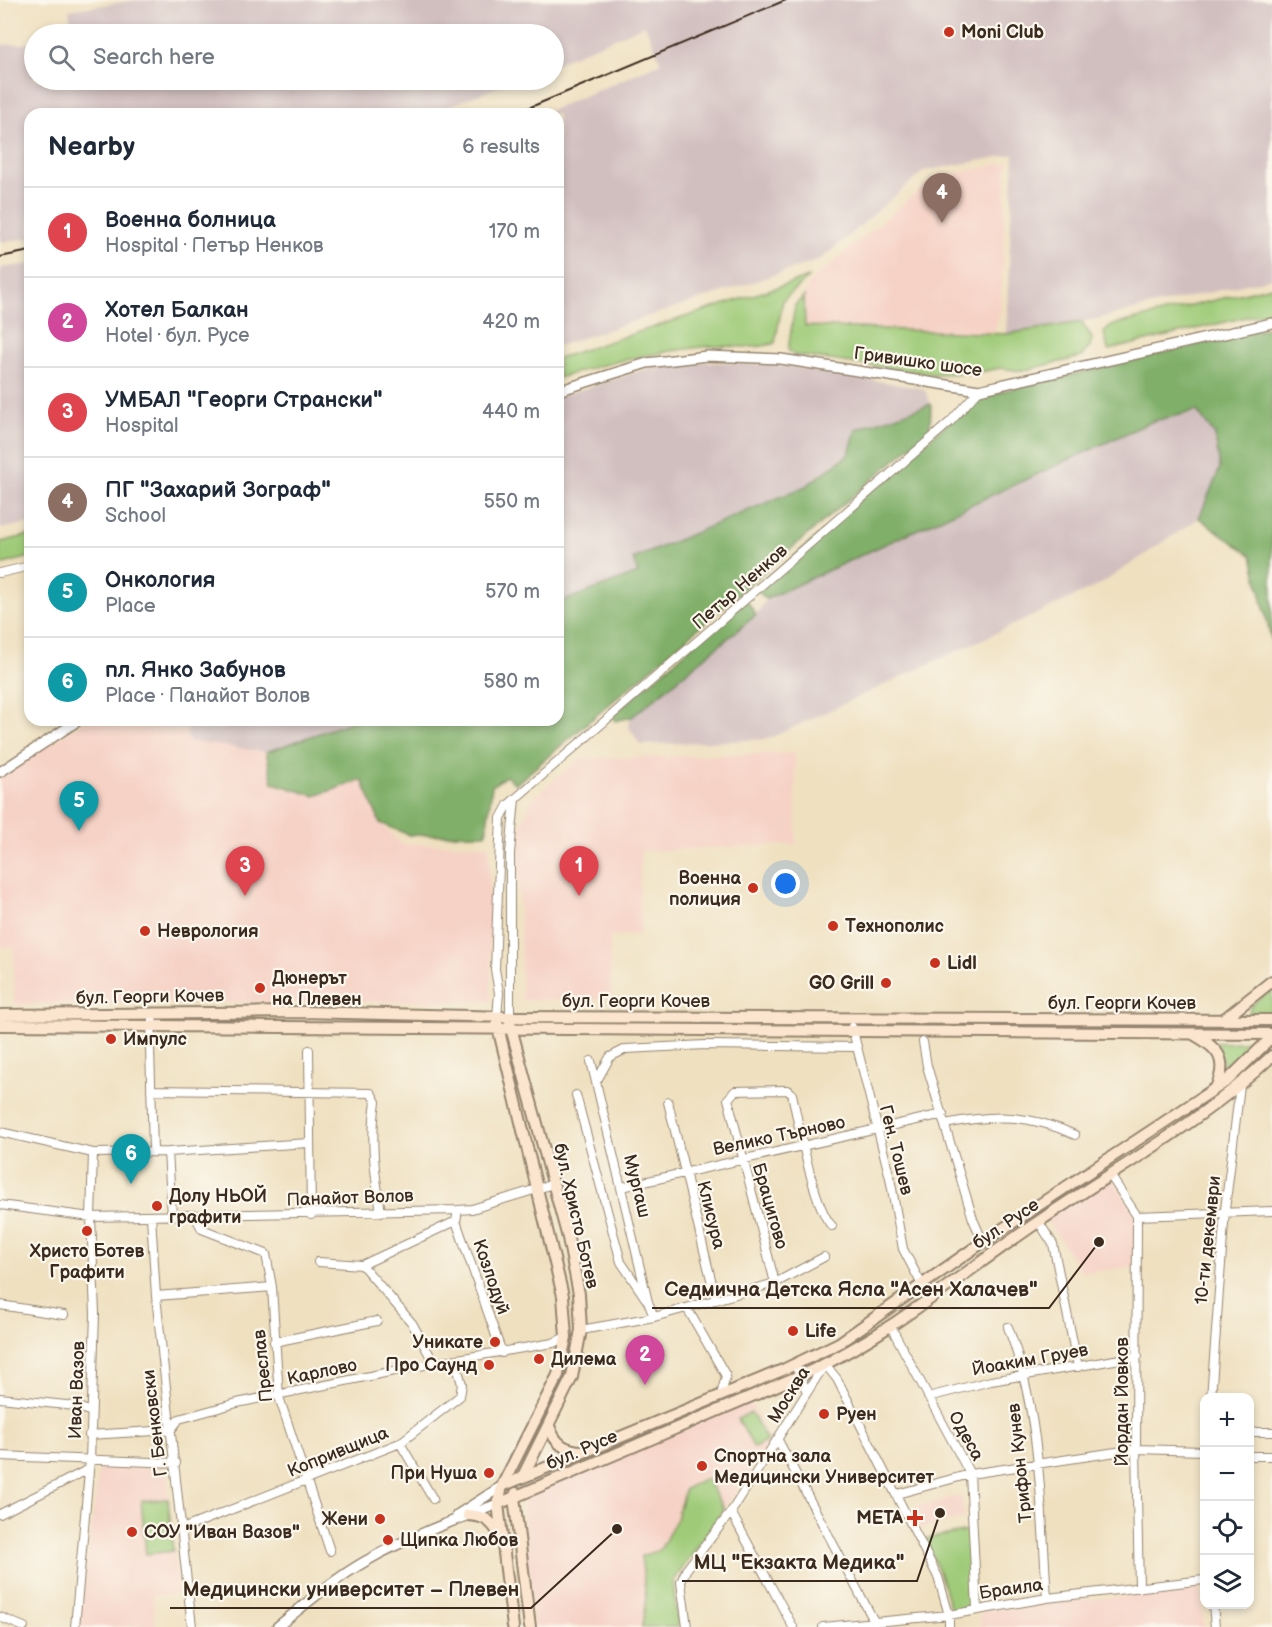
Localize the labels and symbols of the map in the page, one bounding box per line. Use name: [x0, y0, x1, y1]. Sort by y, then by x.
place label: Moni Club: [961, 22, 1044, 43]
marker: Moni Club: [942, 25, 956, 39]
pin: 4: [922, 174, 962, 223]
street label: Гривишко шосе: [853, 343, 983, 381]
street label: Петър Ненков: [688, 540, 792, 634]
pin: 5: [60, 782, 98, 831]
pin: 3: [226, 846, 264, 896]
pin: 1: [560, 846, 598, 896]
place label: Военна полиция: [669, 868, 742, 910]
your location: [771, 869, 800, 898]
marker: Военна полиция: [746, 881, 760, 895]
place label: Технополис: [845, 916, 944, 937]
marker: Технополис: [826, 919, 840, 933]
place label: Неврология: [157, 921, 259, 942]
marker: Неврология: [138, 924, 152, 938]
place label: Lidl: [947, 953, 977, 974]
marker: Lidl: [928, 956, 942, 970]
place label: Дюнерът на Плевен: [272, 968, 362, 1010]
place label: GO Grill: [809, 973, 874, 994]
marker: GO Grill: [879, 976, 893, 990]
marker: Дюнерът на Плевен: [253, 981, 267, 995]
street label: бул. Георги Кочев: [76, 985, 225, 1009]
street label: бул. Георги Кочев: [562, 991, 711, 1012]
street label: бул. Георги Кочев: [1048, 993, 1197, 1014]
place label: Импулс: [123, 1029, 187, 1050]
marker: Импулс: [104, 1032, 118, 1046]
street label: Ген. Тошев: [875, 1103, 917, 1198]
street label: Велико Търново: [711, 1112, 847, 1160]
pin: 6: [112, 1134, 150, 1184]
street label: бул. Христо Ботев: [549, 1141, 603, 1291]
street label: Мургаш: [619, 1152, 655, 1220]
street label: Брацигово: [748, 1160, 792, 1252]
street label: 10-ти декември: [1191, 1175, 1225, 1305]
street label: Клисура: [692, 1179, 730, 1252]
place label: Долу НЬОЙ графити: [169, 1184, 267, 1228]
street label: Панайот Волов: [286, 1185, 414, 1211]
street label: бул. Русе: [969, 1194, 1043, 1254]
marker: Долу НЬОЙ графити: [150, 1199, 164, 1213]
marker: Христо Ботев Графити: [80, 1224, 94, 1238]
street label: Козлодуй: [468, 1237, 514, 1317]
place label: Христо Ботев Графити: [29, 1241, 144, 1283]
callout: Седмична Детска Ясла "Асен Халачев": [652, 1270, 1049, 1308]
text: Седмична Детска Ясла "Асен Халачев": [664, 1278, 1038, 1302]
place label: Life: [805, 1321, 836, 1342]
marker: Life: [786, 1324, 800, 1338]
street label: Преслав: [249, 1328, 277, 1403]
place label: Уникате: [413, 1332, 483, 1353]
marker: Уникате: [488, 1335, 502, 1349]
pin: 2: [626, 1336, 664, 1385]
street label: Йордан Йовков: [1112, 1337, 1133, 1467]
street label: Йоаким Груев: [970, 1339, 1090, 1381]
street label: Иван Вазов: [65, 1340, 89, 1439]
place label: Дилема: [551, 1349, 617, 1370]
marker: Дилема: [532, 1352, 546, 1366]
street label: Карлово: [285, 1354, 359, 1390]
place label: Про Саунд: [385, 1355, 477, 1376]
marker: Про Саунд: [482, 1358, 496, 1372]
street label: Москва: [763, 1362, 815, 1427]
street label: Г. Бенковски: [138, 1368, 172, 1478]
street label: Трифон Кунев: [1003, 1402, 1037, 1524]
place label: Руен: [836, 1404, 877, 1425]
marker: Руен: [817, 1407, 831, 1421]
street label: Одеса: [944, 1408, 988, 1465]
street label: Копривщица: [284, 1422, 392, 1482]
street label: бул. Русе: [543, 1426, 621, 1474]
place label: Спортна зала Медицински Университет: [714, 1446, 934, 1488]
marker: Спортна зала Медицински Университет: [695, 1459, 709, 1473]
place label: При Нуша: [391, 1463, 478, 1484]
marker: При Нуша: [482, 1466, 496, 1480]
place label: META: [856, 1508, 904, 1529]
place label: Жени: [321, 1509, 368, 1530]
marker: META: [908, 1511, 922, 1525]
marker: Жени: [373, 1512, 387, 1526]
place label: СОУ "Иван Вазов": [144, 1522, 300, 1543]
marker: СОУ "Иван Вазов": [125, 1525, 139, 1539]
place label: Щипка Любов: [400, 1530, 518, 1551]
marker: Щипка Любов: [381, 1533, 395, 1547]
callout: МЦ "Екзакта Медика": [682, 1543, 917, 1581]
text: МЦ "Екзакта Медика": [694, 1551, 904, 1575]
callout: Медицински университет – Плевен: [170, 1570, 531, 1608]
street label: Браила: [978, 1574, 1045, 1604]
text: Медицински университет – Плевен: [183, 1578, 519, 1602]

